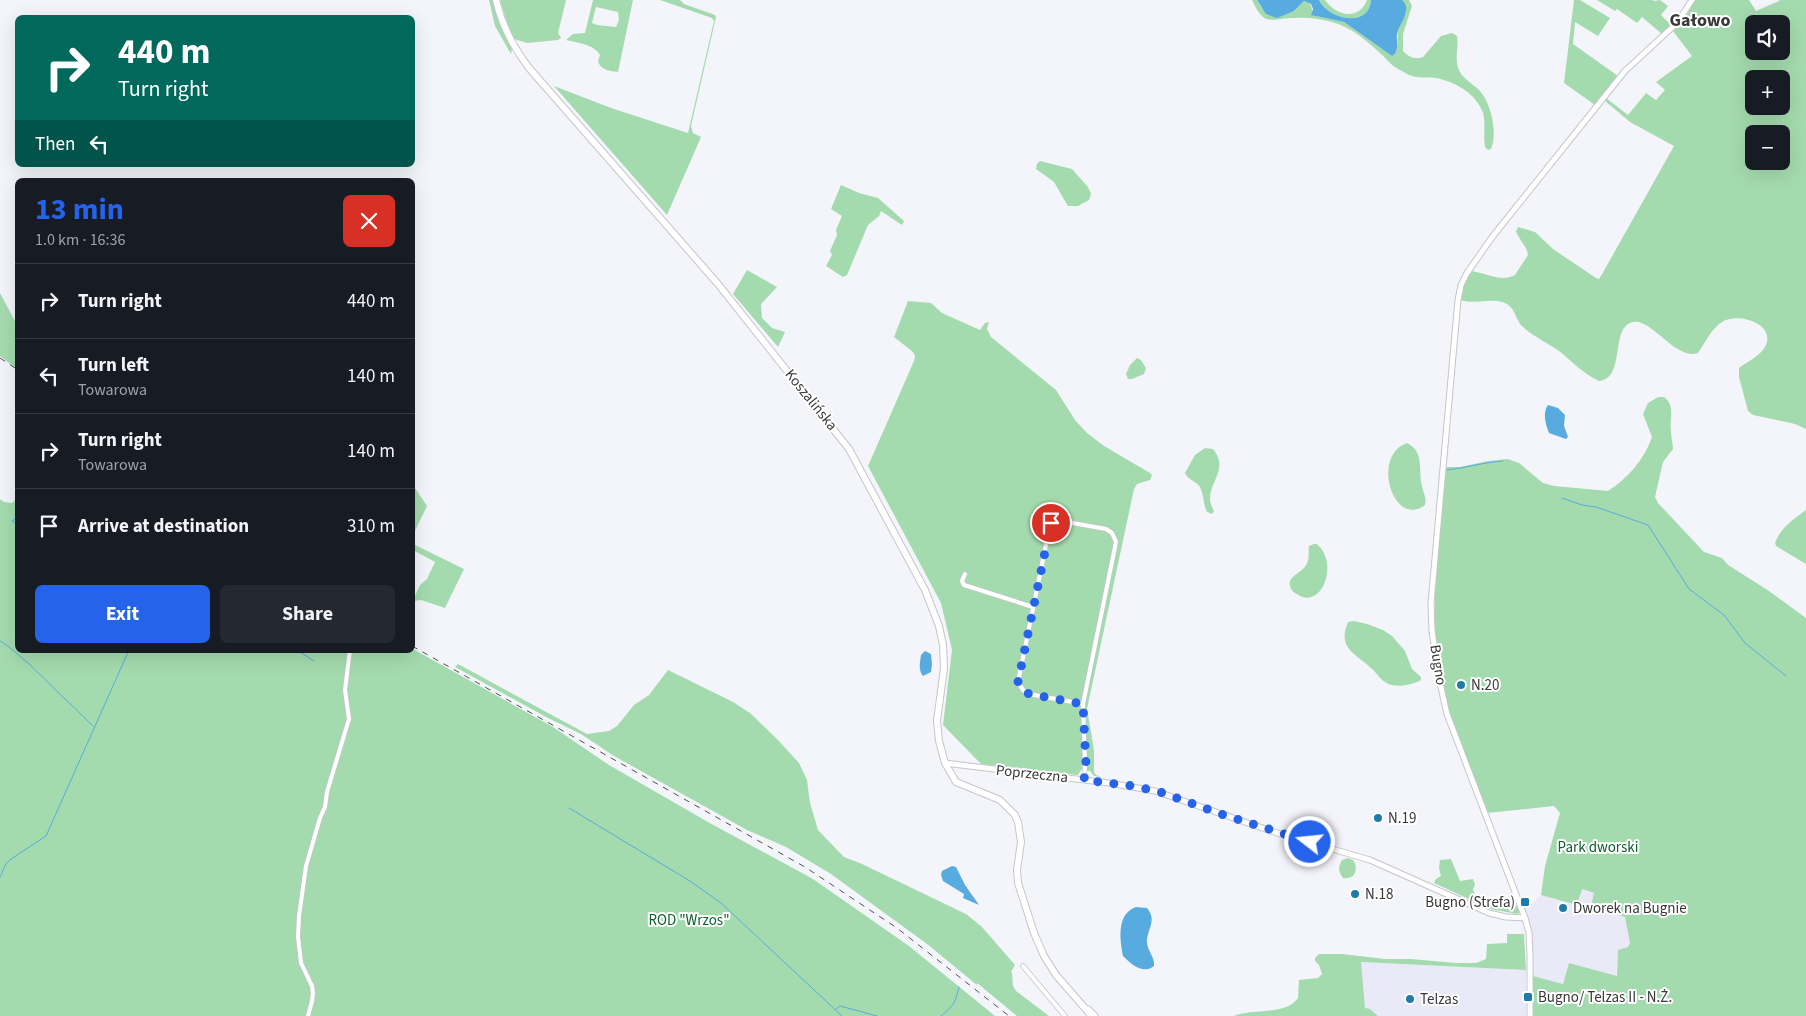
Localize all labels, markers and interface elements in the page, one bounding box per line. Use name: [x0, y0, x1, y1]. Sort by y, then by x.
district label: Gałowo: [1669, 8, 1731, 33]
map controls: [1745, 15, 1790, 170]
button: sound: [1745, 15, 1790, 60]
text: 440 m: [118, 27, 210, 77]
icon: right: [35, 35, 100, 100]
button: +: [1745, 70, 1790, 115]
text: Turn right: [118, 73, 208, 105]
button: −: [1745, 125, 1790, 170]
icon: left: [85, 130, 113, 158]
text: Then: [35, 131, 75, 158]
text: 13 min: [35, 188, 124, 231]
button: close: [343, 195, 395, 247]
text: 1.0 km · 16:36: [35, 229, 125, 251]
icon: right: [35, 287, 63, 315]
text: Turn right: [78, 288, 162, 315]
text: 440 m: [347, 288, 395, 315]
text: Turn left: [78, 352, 149, 379]
icon: left: [35, 362, 63, 390]
text: 140 m: [347, 363, 395, 390]
street label: Koszalińska: [780, 365, 842, 435]
text: Towarowa: [78, 379, 147, 401]
text: Turn right: [78, 427, 162, 454]
icon: right: [35, 437, 63, 465]
text: 140 m: [347, 438, 395, 465]
text: Towarowa: [78, 454, 147, 476]
pin: [1030, 502, 1072, 544]
icon: arrive: [1037, 509, 1065, 537]
icon: arrive: [35, 512, 63, 540]
text: Arrive at destination: [78, 513, 249, 540]
text: 310 m: [347, 513, 395, 540]
button: Exit: [35, 585, 210, 643]
button: Share: [220, 585, 395, 643]
street label: Bugno: [1424, 643, 1452, 687]
place label: N.20: [1471, 675, 1499, 696]
marker: N.20: [1455, 679, 1467, 691]
street label: Poprzeczna: [995, 760, 1069, 788]
place label: N.19: [1388, 808, 1416, 829]
marker: N.19: [1372, 812, 1384, 824]
position arrow: [1283, 815, 1335, 867]
park label: Park dworski: [1558, 837, 1638, 858]
place label: N.18: [1365, 884, 1393, 905]
marker: N.18: [1349, 888, 1361, 900]
place label: Bugno (Strefa): [1425, 892, 1515, 913]
marker: Bugno (Strefa): [1519, 896, 1531, 908]
place label: Dworek na Bugnie: [1573, 898, 1687, 919]
marker: Dworek na Bugnie: [1557, 902, 1569, 914]
park label: ROD "Wrzos": [648, 910, 730, 931]
place label: Bugno/ Telzas II - N.Ż.: [1538, 987, 1672, 1008]
place label: Telzas: [1420, 989, 1458, 1010]
marker: Bugno/ Telzas II - N.Ż.: [1522, 991, 1534, 1003]
marker: Telzas: [1404, 993, 1416, 1005]

